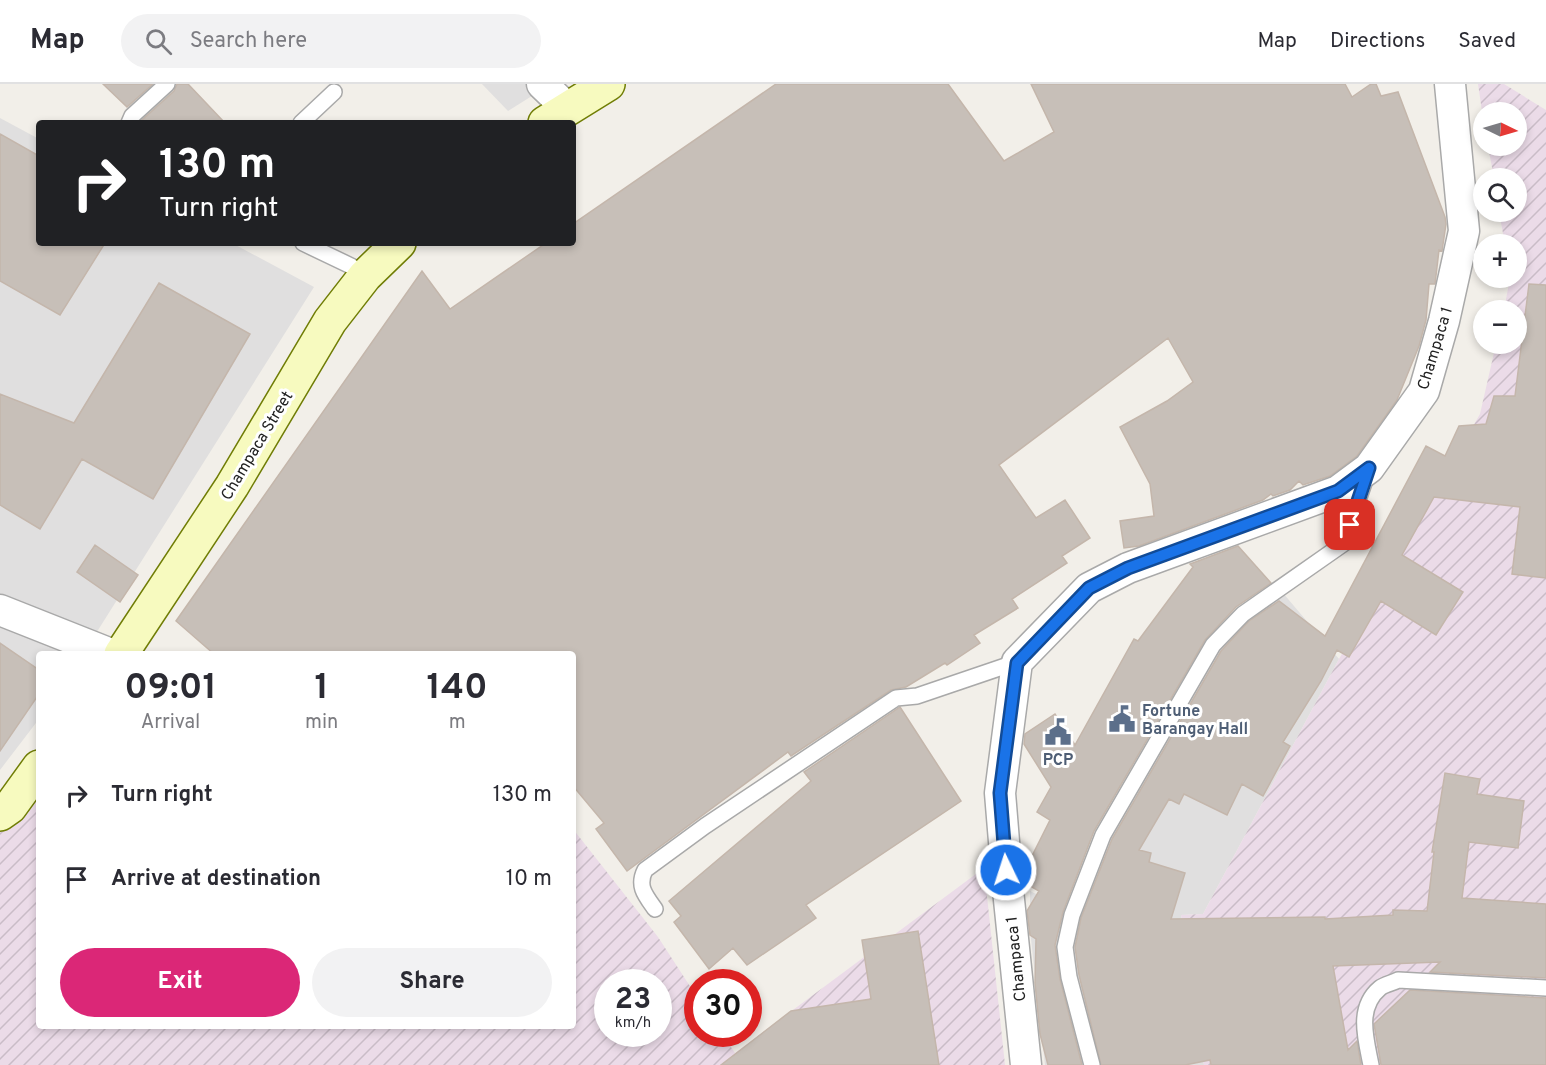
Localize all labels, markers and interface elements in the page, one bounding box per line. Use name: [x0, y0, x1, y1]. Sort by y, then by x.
search box: [121, 14, 541, 68]
text: Map: [30, 23, 85, 59]
icon: search: [142, 25, 175, 58]
text: Search here: [190, 28, 307, 55]
text: Map: [1257, 28, 1297, 55]
text: Directions: [1330, 28, 1425, 55]
text: Saved: [1458, 28, 1516, 55]
north arrow: [1473, 102, 1527, 156]
map controls: [1473, 102, 1527, 354]
text: 130 m: [159, 140, 275, 193]
icon: right: [60, 144, 138, 222]
button: search: [1473, 168, 1527, 222]
text: Turn right: [159, 192, 278, 226]
button: +: [1473, 234, 1527, 288]
button: −: [1473, 300, 1527, 354]
street label: Champaca 1: [1414, 305, 1458, 393]
street label: Champaca Street: [217, 388, 298, 504]
pin: [1324, 499, 1375, 550]
icon: arrive: [1333, 508, 1366, 541]
text: 09:01: [124, 666, 217, 712]
text: 1: [314, 666, 329, 712]
text: 140: [427, 666, 488, 712]
place label: Fortune Barangay Hall: [1142, 702, 1248, 740]
public building icon: Fortune Barangay Hall: [1107, 704, 1137, 734]
text: Arrival: [141, 710, 200, 736]
text: min: [305, 710, 338, 736]
text: m: [449, 710, 466, 736]
public building icon: PCP: [1043, 717, 1073, 747]
place label: PCP: [1043, 751, 1073, 771]
icon: right: [60, 779, 93, 812]
text: Turn right: [111, 782, 213, 809]
text: 130 m: [493, 782, 552, 809]
position arrow: [974, 838, 1038, 902]
icon: arrive: [60, 863, 93, 896]
text: Arrive at destination: [111, 866, 321, 893]
text: 10 m: [506, 866, 552, 893]
street label: Champaca 1: [1003, 915, 1031, 1002]
button: Exit: [60, 948, 300, 1017]
button: Share: [312, 948, 552, 1017]
speed limit sign: 30: [684, 969, 762, 1047]
text: 23: [615, 982, 651, 1019]
text: km/h: [615, 1014, 651, 1033]

